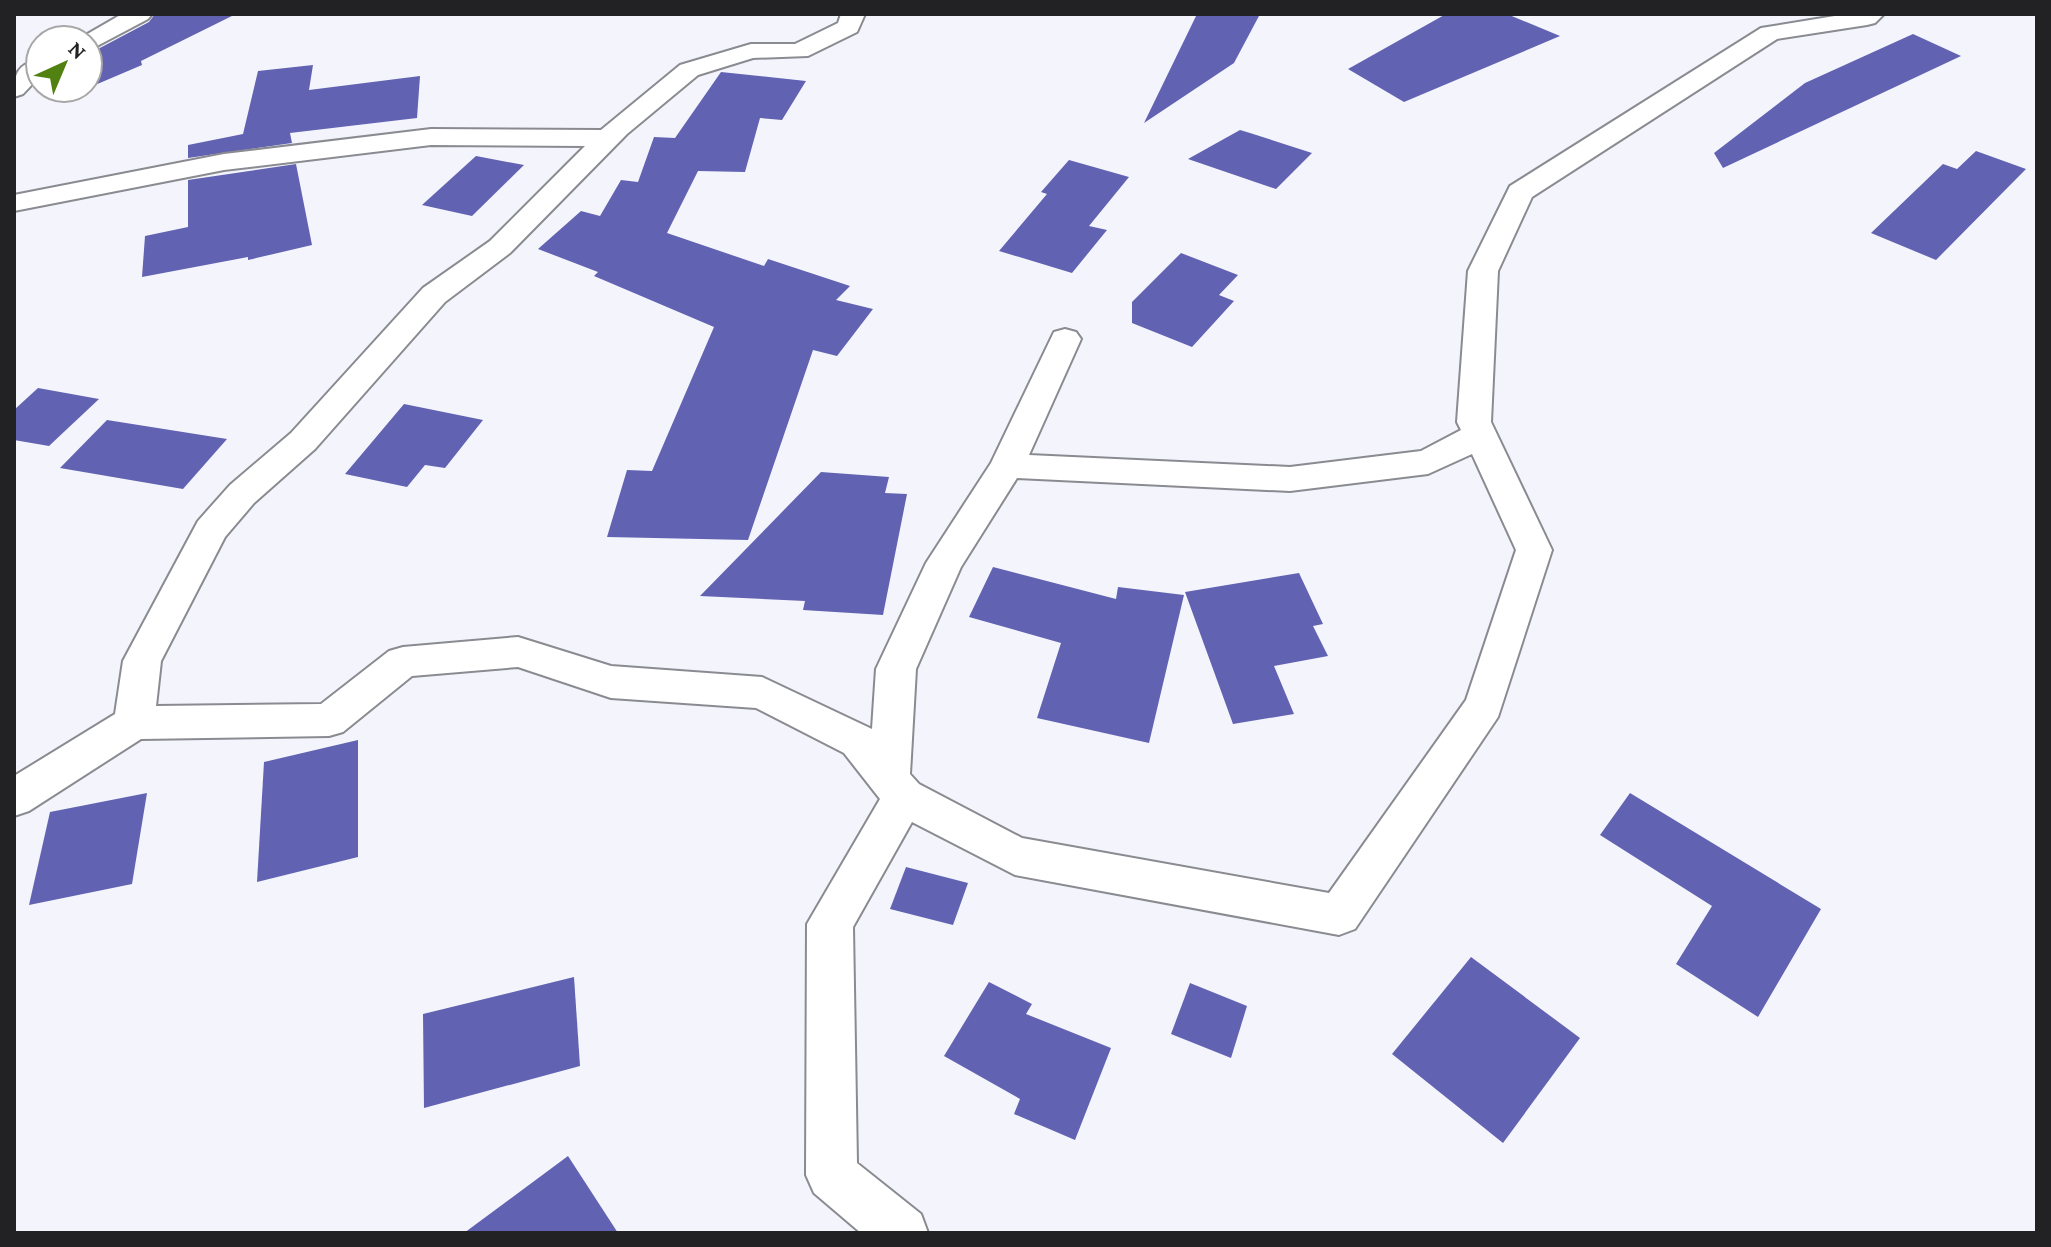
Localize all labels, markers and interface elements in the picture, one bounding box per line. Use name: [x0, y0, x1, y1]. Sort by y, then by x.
north arrow: [24, 24, 104, 104]
text: N: [63, 36, 92, 64]

